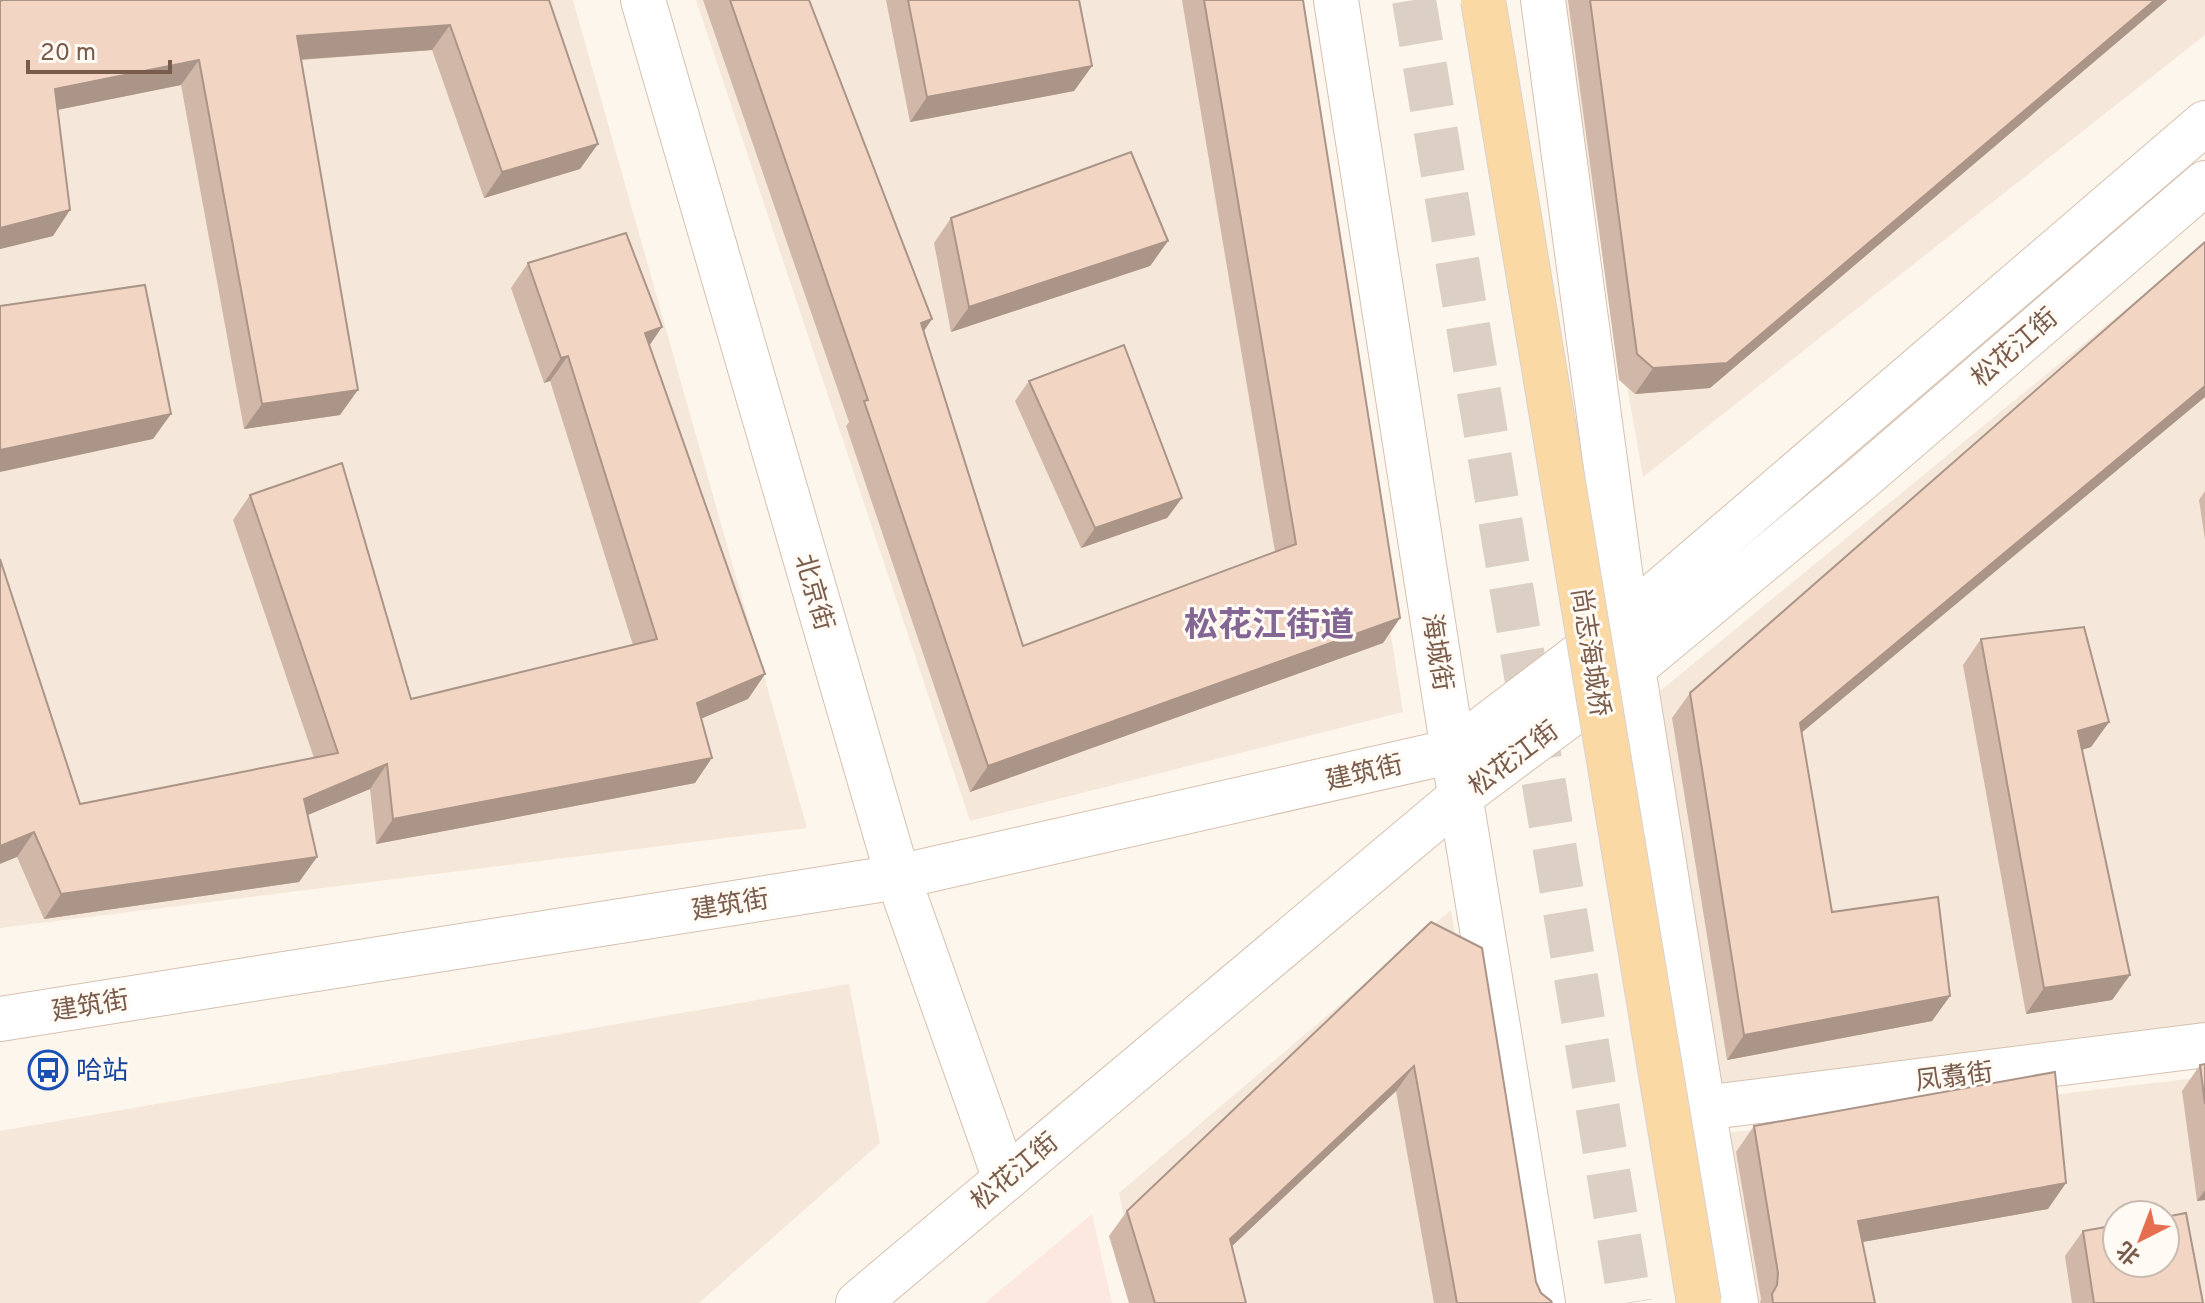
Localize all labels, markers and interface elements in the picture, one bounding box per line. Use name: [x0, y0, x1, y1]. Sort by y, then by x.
scale bar: [28, 24, 170, 74]
text: 20 m: [40, 39, 96, 69]
street label: 松花江街: [1966, 302, 2066, 395]
street label: 北京街: [786, 551, 839, 635]
street label: 尚志海城桥: [1562, 586, 1615, 719]
district label: 松花江街道: [1184, 606, 1354, 649]
street label: 海城街: [1413, 611, 1458, 693]
street label: 松花江街: [1463, 716, 1566, 804]
street label: 建筑街: [1323, 750, 1406, 799]
street label: 建筑街: [689, 884, 771, 929]
street label: 建筑街: [49, 985, 131, 1030]
bus stop icon: 哈站: [27, 1049, 69, 1091]
place label: 哈站: [76, 1056, 128, 1089]
street label: 凤翥街: [1914, 1057, 1995, 1100]
street label: 松花江街: [965, 1127, 1066, 1219]
north arrow: [2101, 1199, 2181, 1279]
text: 北: [2112, 1235, 2147, 1269]

